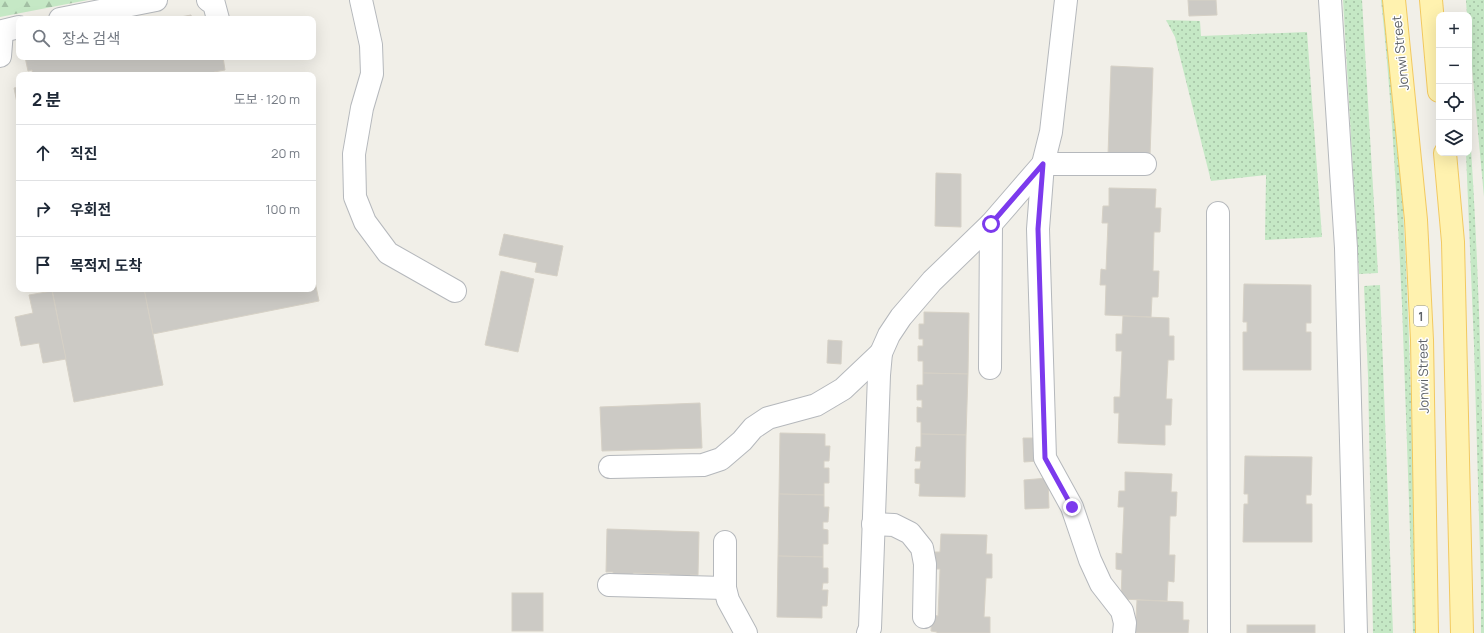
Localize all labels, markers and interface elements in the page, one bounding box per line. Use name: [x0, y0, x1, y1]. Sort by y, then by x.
map controls: [1436, 12, 1472, 156]
button: +: [1436, 12, 1472, 48]
street label: Jonwi Street: [1387, 15, 1413, 91]
search box: [16, 16, 316, 60]
icon: search: [30, 27, 52, 49]
text: 장소 검색: [62, 28, 120, 49]
button: −: [1436, 48, 1472, 84]
button: locate: [1436, 84, 1472, 120]
text: 2 분: [32, 88, 61, 111]
text: 도보 · 120 m: [234, 90, 300, 108]
button: layers: [1436, 120, 1472, 156]
icon: ahead: [32, 142, 54, 164]
text: 직진: [70, 143, 98, 164]
text: 20 m: [271, 144, 300, 162]
icon: right: [32, 198, 54, 220]
text: 우회전: [70, 199, 111, 220]
text: 100 m: [265, 200, 300, 218]
route start: [982, 215, 1000, 233]
icon: arrive: [32, 254, 54, 276]
text: 목적지 도착: [70, 255, 142, 276]
road number: 1: [1414, 306, 1428, 326]
street label: Jonwi Street: [1413, 338, 1433, 414]
route end: [1063, 498, 1081, 516]

